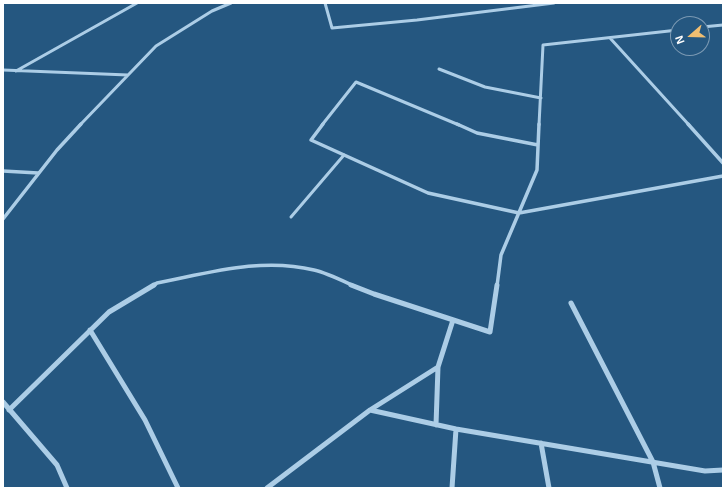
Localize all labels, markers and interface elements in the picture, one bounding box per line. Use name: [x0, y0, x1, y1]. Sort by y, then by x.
north arrow: [670, 16, 710, 56]
text: N: [673, 34, 687, 46]

